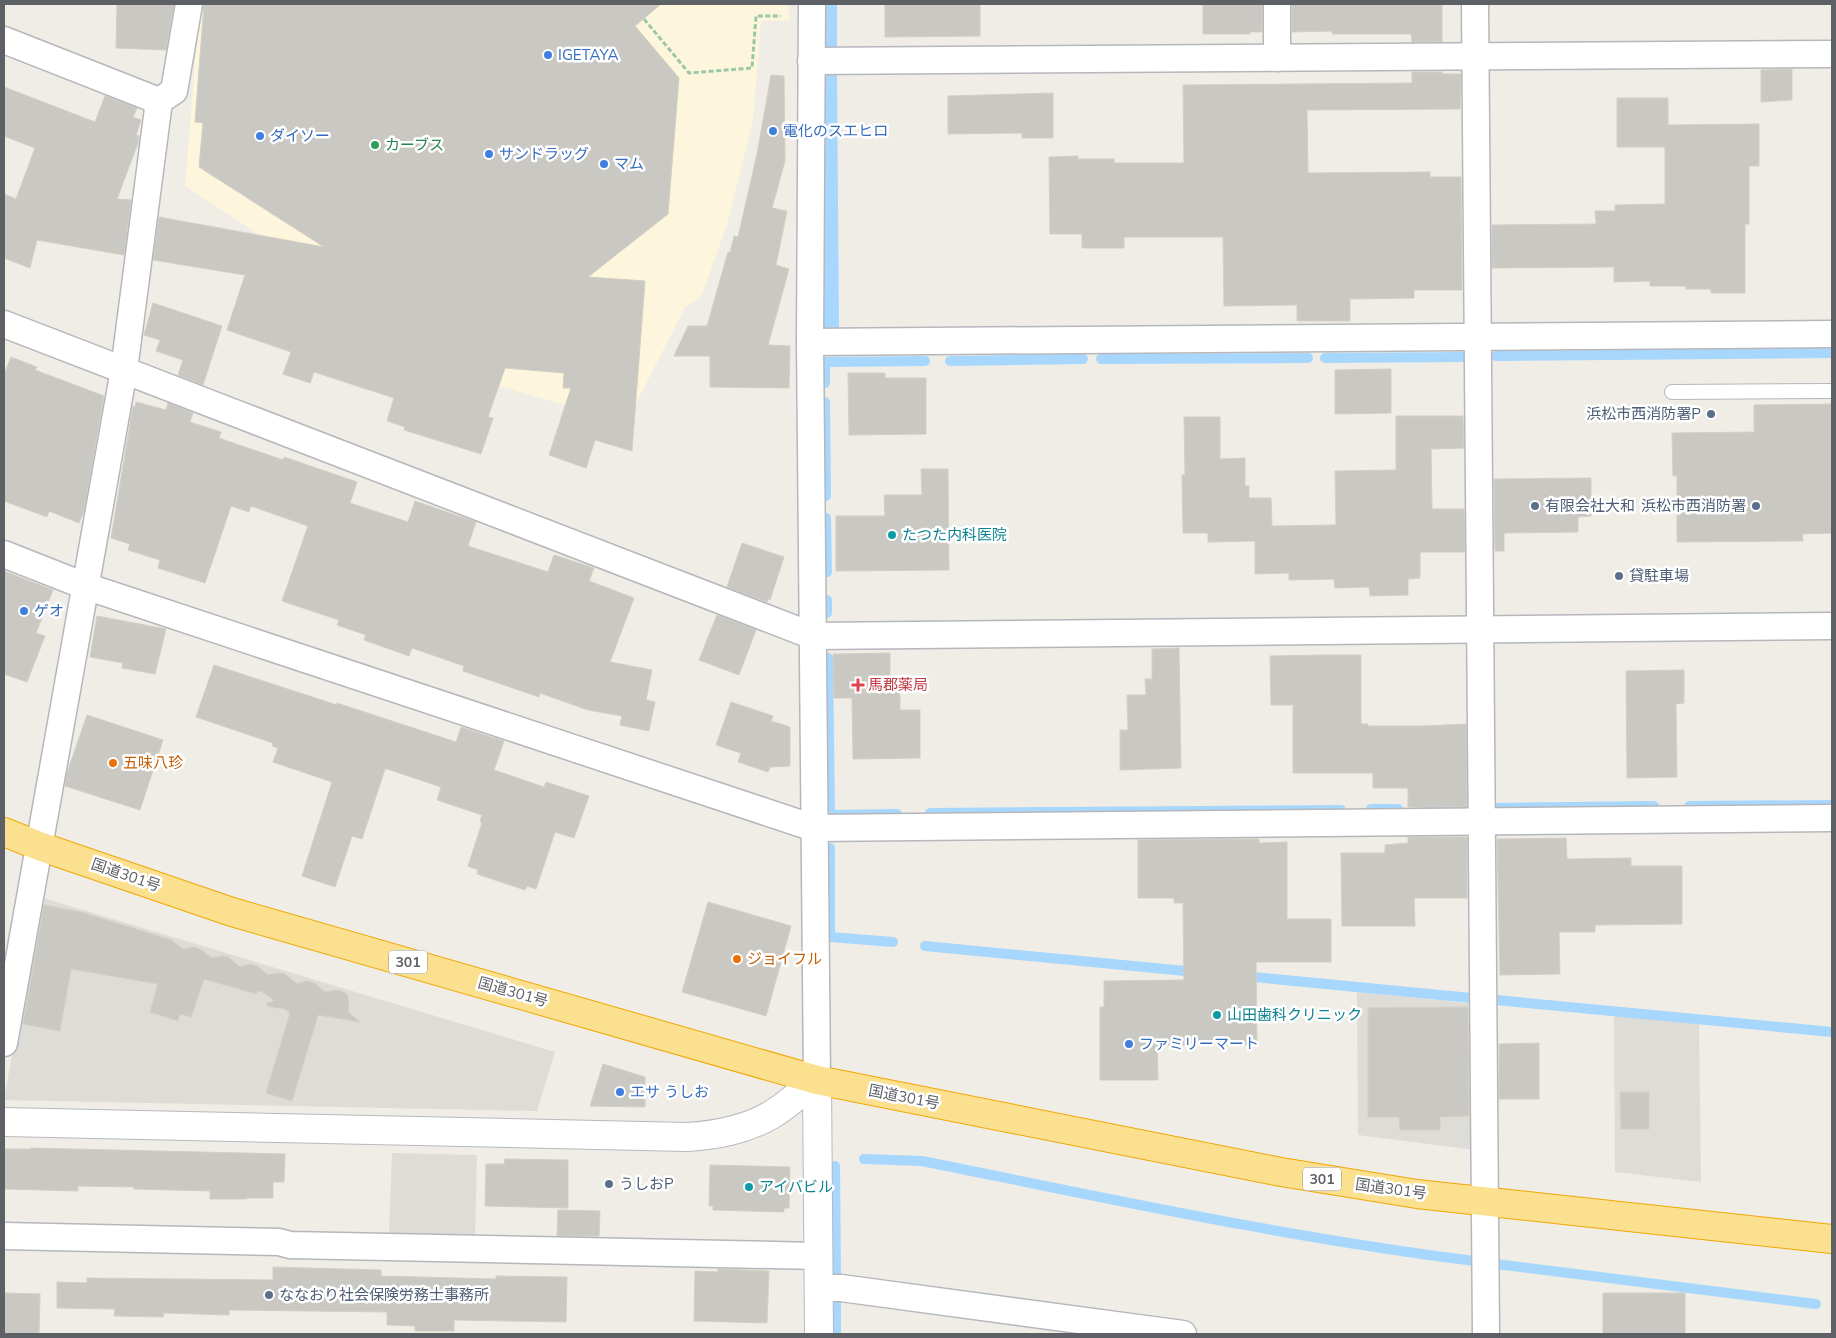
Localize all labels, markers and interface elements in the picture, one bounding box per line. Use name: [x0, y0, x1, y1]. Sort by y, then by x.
place label: IGETAYA: [558, 45, 619, 64]
marker: IGETAYA: [542, 49, 554, 61]
place label: 電化のスエヒロ: [783, 121, 888, 140]
marker: 電化のスエヒロ: [767, 125, 779, 137]
place label: ダイソー: [270, 126, 330, 145]
marker: ダイソー: [254, 130, 266, 142]
place label: カーブス: [385, 135, 444, 154]
marker: カーブス: [369, 139, 381, 151]
place label: サンドラッグ: [499, 144, 589, 163]
marker: サンドラッグ: [483, 148, 495, 160]
place label: マム: [614, 154, 644, 173]
marker: マム: [598, 158, 610, 170]
place label: 浜松市西消防署P: [1586, 404, 1701, 423]
marker: 浜松市西消防署P: [1705, 408, 1717, 420]
place label: 有限会社大和: [1545, 496, 1635, 515]
place label: 浜松市西消防署: [1641, 496, 1746, 515]
marker: 有限会社大和: [1529, 500, 1541, 512]
marker: 浜松市西消防署: [1750, 500, 1762, 512]
place label: たつた内科医院: [902, 525, 1007, 544]
marker: たつた内科医院: [886, 529, 898, 541]
place label: 貸駐車場: [1629, 566, 1689, 585]
marker: 貸駐車場: [1613, 570, 1625, 582]
place label: ゲオ: [34, 601, 64, 620]
marker: ゲオ: [18, 605, 30, 617]
place label: 馬郡薬局: [868, 675, 928, 694]
marker: 馬郡薬局: [852, 679, 864, 691]
place label: 五味八珍: [123, 753, 183, 772]
marker: 五味八珍: [107, 757, 119, 769]
street label: 国道301号: [89, 854, 163, 895]
place label: ジョイフル: [747, 949, 822, 968]
road number: 301: [389, 950, 427, 974]
marker: ジョイフル: [731, 953, 743, 965]
street label: 国道301号: [476, 972, 550, 1011]
place label: 山田歯科クリニック: [1227, 1005, 1362, 1024]
marker: 山田歯科クリニック: [1211, 1009, 1223, 1021]
place label: ファミリーマート: [1139, 1034, 1259, 1053]
marker: ファミリーマート: [1123, 1038, 1135, 1050]
street label: 国道301号: [867, 1080, 941, 1113]
place label: エサ うしお: [630, 1082, 709, 1101]
marker: エサ うしお: [614, 1086, 626, 1098]
road number: 301: [1303, 1168, 1341, 1190]
place label: うしおP: [619, 1174, 674, 1193]
street label: 国道301号: [1354, 1174, 1428, 1203]
place label: アイバビル: [759, 1177, 833, 1196]
marker: うしおP: [603, 1178, 615, 1190]
marker: アイバビル: [743, 1181, 755, 1193]
place label: ななおり社会保険労務士事務所: [279, 1285, 489, 1304]
marker: ななおり社会保険労務士事務所: [263, 1289, 275, 1301]

